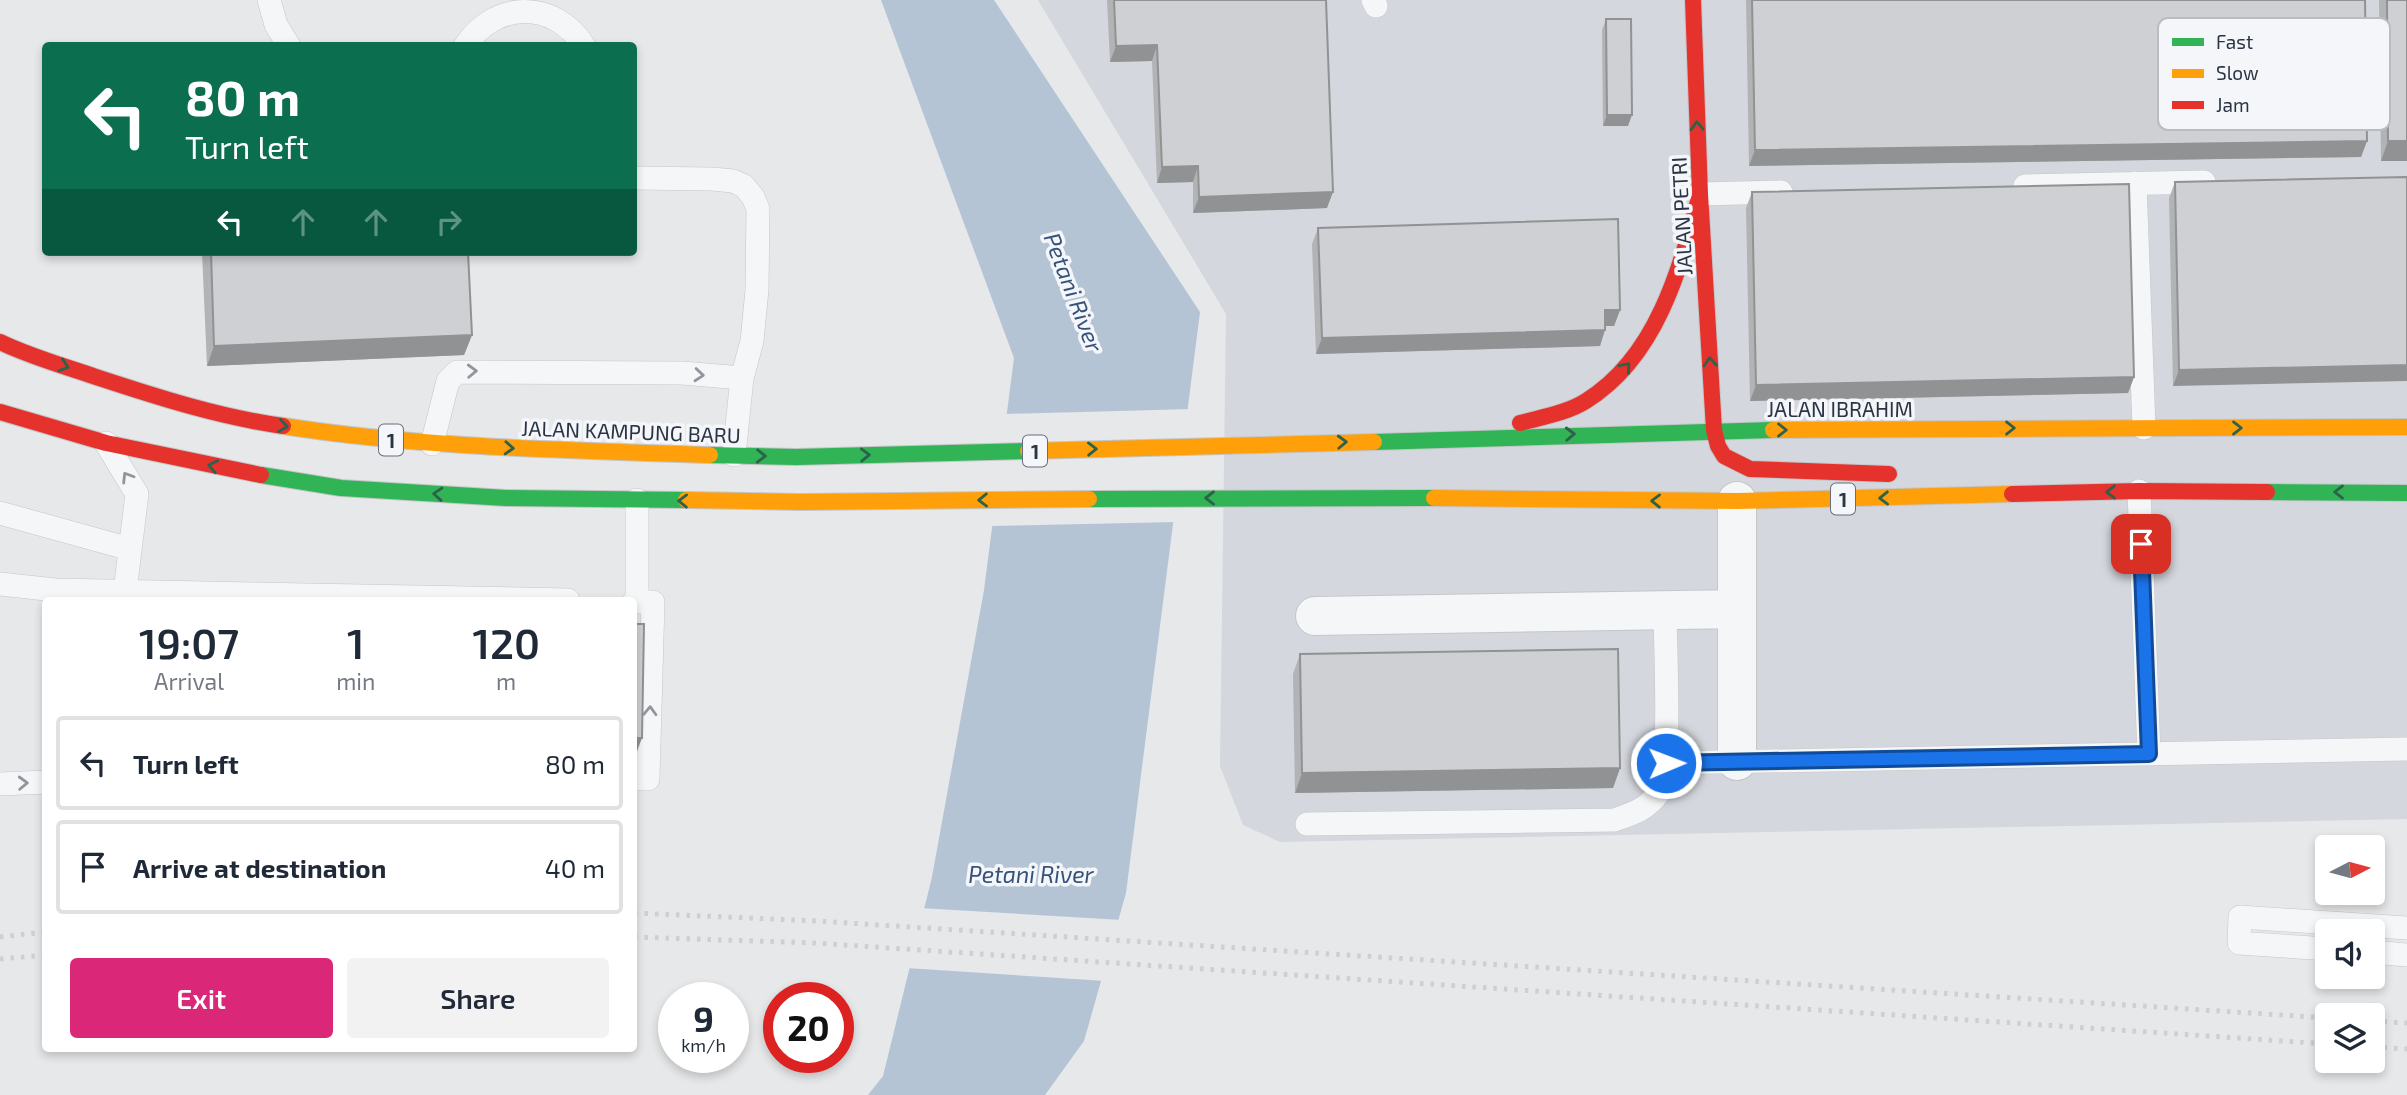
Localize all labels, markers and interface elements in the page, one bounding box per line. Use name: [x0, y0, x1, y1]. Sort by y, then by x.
legend: [2158, 18, 2390, 130]
text: Fast: [2216, 30, 2253, 53]
text: Slow: [2216, 61, 2259, 84]
text: 80 m: [185, 67, 300, 126]
icon: left: [70, 70, 161, 161]
text: Jam: [2216, 93, 2250, 116]
one-way arrow: [1690, 120, 1705, 131]
text: Turn left: [185, 127, 309, 165]
street label: JALAN PETRI: [1665, 156, 1697, 276]
icon: left: [211, 203, 249, 241]
icon: ahead: [284, 203, 322, 241]
icon: ahead: [357, 203, 395, 241]
icon: right: [430, 203, 468, 241]
water label: Petani River: [1038, 228, 1110, 356]
one-way arrow: [1703, 356, 1718, 367]
one-way arrow: [57, 358, 69, 372]
one-way arrow: [1618, 362, 1630, 375]
one-way arrow: [467, 363, 478, 379]
one-way arrow: [694, 367, 705, 382]
street label: JALAN IBRAHIM: [1767, 396, 1913, 421]
street label: JALAN KAMPUNG BARU: [521, 415, 741, 447]
one-way arrow: [277, 419, 289, 434]
one-way arrow: [2232, 420, 2243, 435]
one-way arrow: [2005, 421, 2016, 436]
one-way arrow: [1778, 422, 1788, 438]
road number: 1: [379, 424, 403, 456]
one-way arrow: [1564, 427, 1575, 442]
one-way arrow: [1337, 435, 1348, 450]
road number: 1: [1023, 436, 1047, 466]
one-way arrow: [504, 441, 515, 456]
one-way arrow: [1087, 442, 1098, 457]
one-way arrow: [860, 447, 870, 463]
one-way arrow: [756, 448, 767, 464]
one-way arrow: [207, 460, 219, 475]
one-way arrow: [122, 472, 135, 485]
road number: 1: [1831, 484, 1855, 514]
one-way arrow: [2106, 484, 2116, 500]
one-way arrow: [2333, 484, 2344, 500]
one-way arrow: [432, 487, 443, 502]
one-way arrow: [1204, 490, 1215, 506]
one-way arrow: [1878, 490, 1889, 506]
one-way arrow: [977, 492, 987, 508]
one-way arrow: [677, 493, 688, 508]
one-way arrow: [1651, 493, 1661, 509]
pin: [2111, 514, 2171, 574]
icon: arrive: [2122, 525, 2160, 563]
text: 19:07: [139, 617, 239, 667]
text: 1: [347, 617, 365, 667]
text: 120: [472, 617, 540, 667]
text: Arrival: [154, 667, 224, 695]
text: min: [336, 667, 375, 695]
text: m: [496, 667, 516, 695]
one-way arrow: [642, 705, 657, 716]
position arrow: [1629, 726, 1703, 800]
icon: left: [74, 744, 112, 782]
text: Turn left: [133, 748, 239, 779]
text: 80 m: [545, 748, 605, 779]
one-way arrow: [18, 775, 29, 790]
north arrow: [2315, 835, 2385, 905]
map controls: [2315, 835, 2385, 1073]
icon: arrive: [74, 848, 112, 886]
text: Arrive at destination: [133, 852, 386, 883]
text: 40 m: [545, 852, 605, 883]
water label: Petani River: [968, 860, 1095, 888]
button: sound: [2315, 919, 2385, 989]
button: Exit: [70, 958, 333, 1038]
button: Share: [347, 958, 609, 1038]
speed limit sign: 20: [763, 982, 854, 1073]
text: 9: [693, 997, 714, 1039]
button: layers: [2315, 1003, 2385, 1073]
text: km/h: [681, 1034, 726, 1056]

